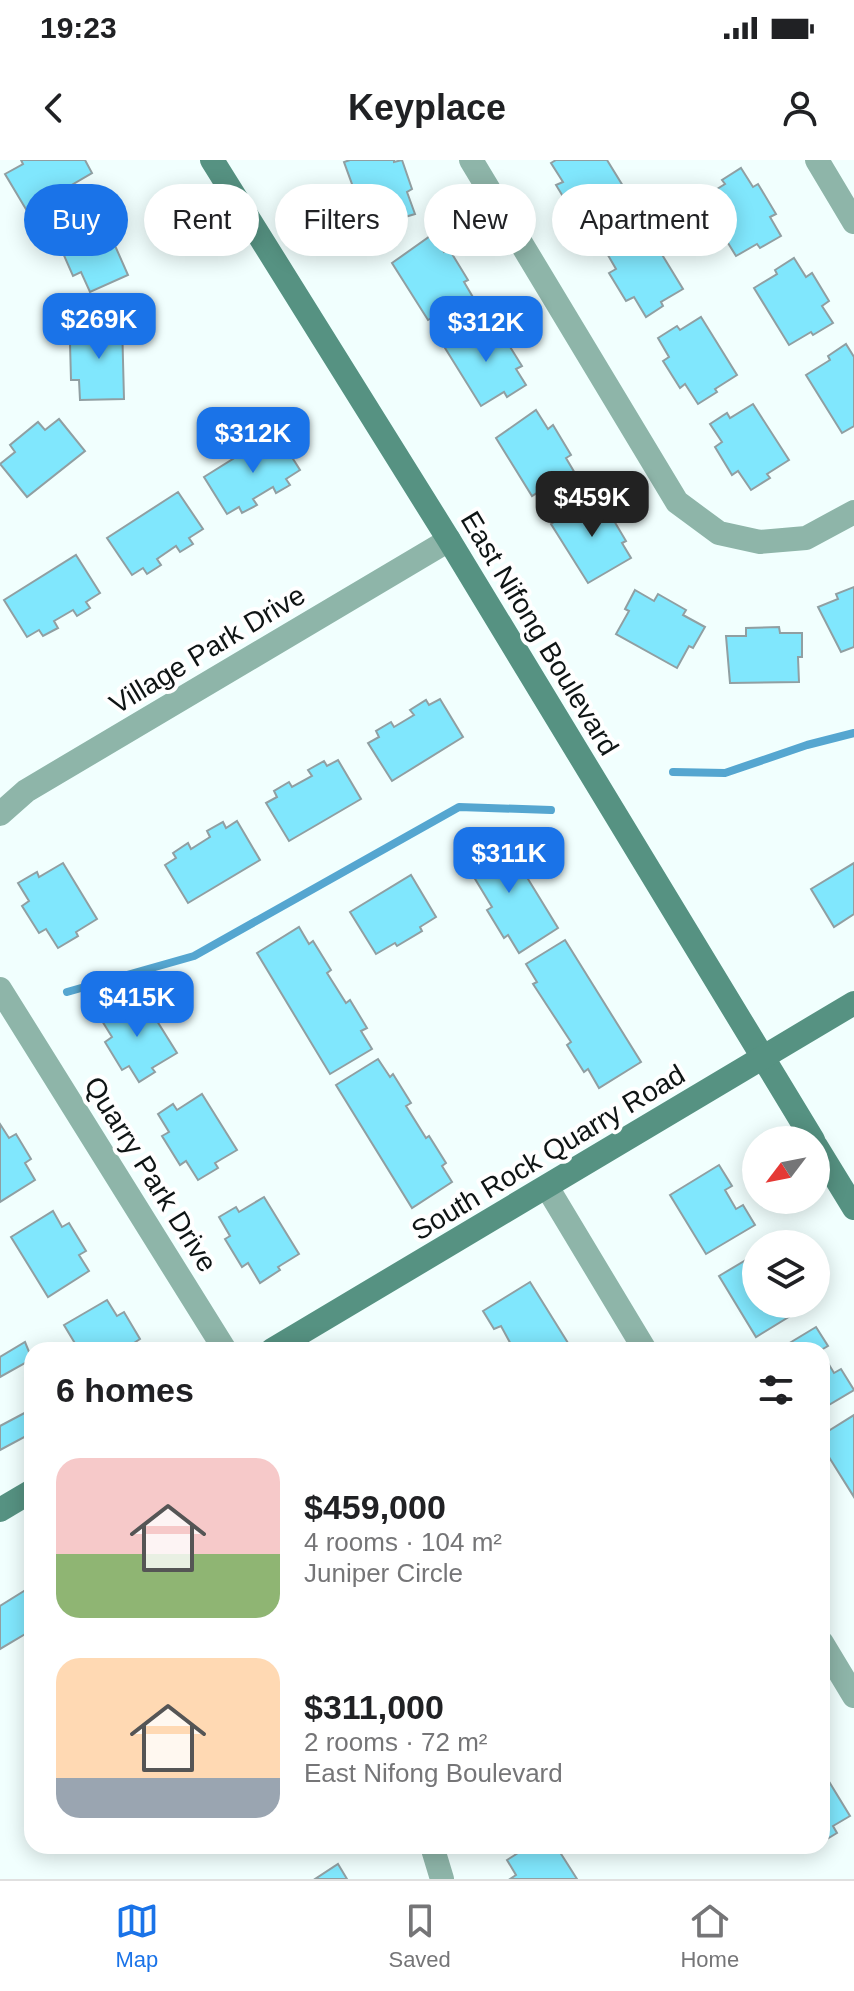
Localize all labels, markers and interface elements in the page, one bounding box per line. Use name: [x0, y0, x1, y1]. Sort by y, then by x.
text: 19:23: [40, 11, 117, 44]
icon: back: [32, 86, 76, 130]
icon: person: [778, 86, 822, 130]
text: Keyplace: [348, 87, 506, 128]
chip: Buy: [24, 184, 128, 256]
chip: Rent: [144, 184, 259, 256]
chip: Filters: [275, 184, 408, 256]
chip: New: [424, 184, 536, 256]
chip: Apartment: [552, 184, 737, 256]
pin: $269K: [43, 293, 155, 361]
pin: $312K: [430, 296, 542, 364]
text: $269K: [61, 304, 137, 334]
text: $312K: [448, 307, 524, 337]
pin: $312K: [197, 407, 309, 475]
text: $312K: [215, 418, 291, 448]
pin: $459K: [536, 471, 648, 539]
text: $459K: [554, 482, 630, 512]
street label: East Nifong Boulevard: [455, 506, 625, 761]
street label: Village Park Drive: [104, 579, 310, 720]
pin: $311K: [453, 827, 565, 895]
text: $311K: [471, 838, 547, 868]
pin: $415K: [81, 971, 193, 1039]
text: $415K: [99, 982, 175, 1012]
street label: South Rock Quarry Road: [406, 1059, 690, 1246]
street label: Quarry Park Drive: [78, 1071, 223, 1277]
north arrow: [742, 1126, 830, 1214]
map controls: [742, 1126, 830, 1318]
button: layers: [742, 1230, 830, 1318]
icon: filters: [754, 1368, 798, 1412]
text: 6 homes: [56, 1371, 194, 1409]
text: $459,000: [304, 1488, 446, 1526]
icon: home: [120, 1490, 216, 1586]
text: 4 rooms · 104 m²: [304, 1527, 502, 1557]
text: Juniper Circle: [304, 1558, 463, 1588]
text: $311,000: [304, 1688, 444, 1726]
icon: home: [120, 1690, 216, 1786]
text: 2 rooms · 72 m²: [304, 1727, 488, 1757]
text: East Nifong Boulevard: [304, 1758, 563, 1788]
tab: Map: [115, 1899, 159, 1973]
tab: Saved: [388, 1899, 451, 1973]
tab: Home: [680, 1899, 739, 1973]

